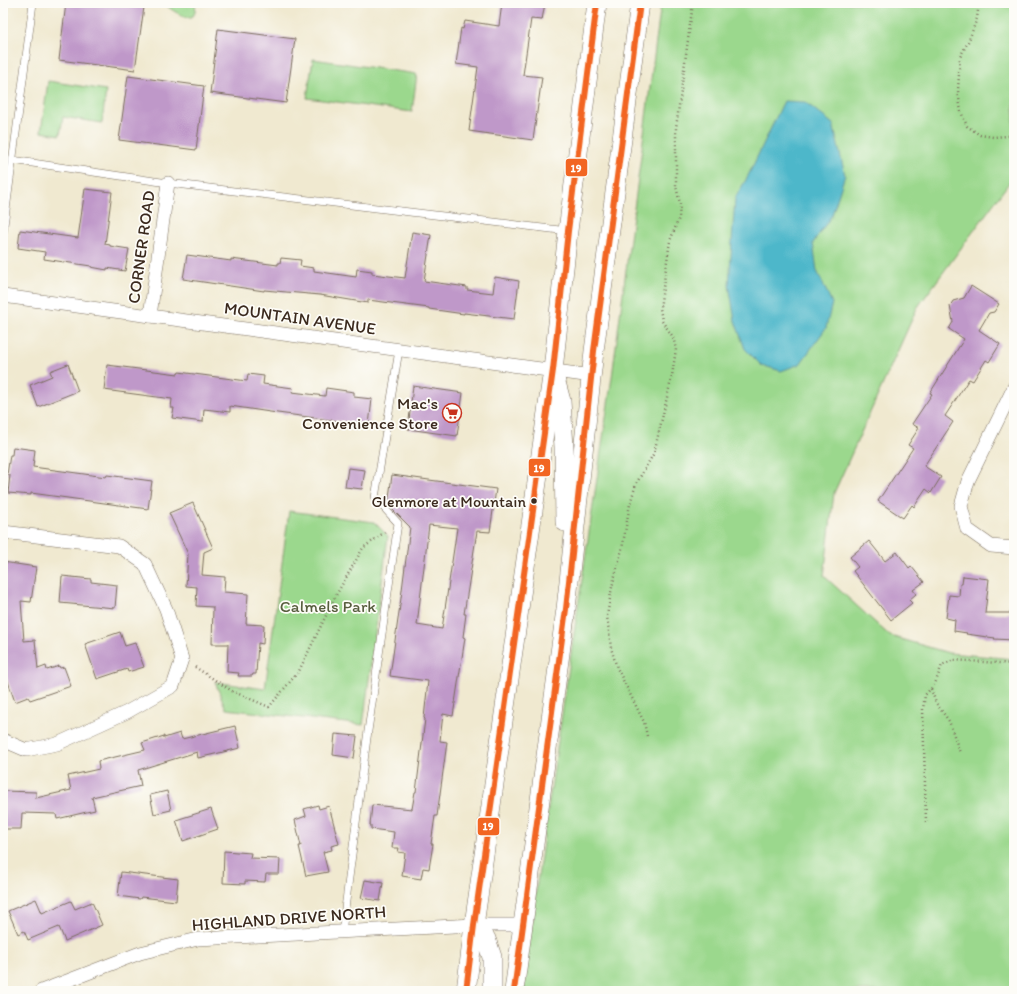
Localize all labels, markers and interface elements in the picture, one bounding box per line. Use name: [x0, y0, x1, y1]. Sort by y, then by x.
line badge: 19: [565, 158, 588, 177]
text: 19: [571, 162, 582, 175]
street label: CORNER ROAD: [123, 189, 159, 305]
street label: MOUNTAIN AVENUE: [223, 297, 377, 339]
place label: Mac's Convenience Store: [302, 393, 438, 433]
supermarket icon: Mac's Convenience Store: [441, 402, 463, 424]
line badge: 19: [528, 458, 551, 477]
text: 19: [534, 462, 545, 475]
place label: Glenmore at Mountain: [371, 492, 526, 511]
marker: Glenmore at Mountain: [529, 496, 539, 506]
park label: Calmels Park: [280, 596, 376, 616]
line badge: 19: [477, 817, 500, 836]
text: 19: [483, 820, 494, 833]
street label: HIGHLAND DRIVE NORTH: [191, 901, 387, 935]

